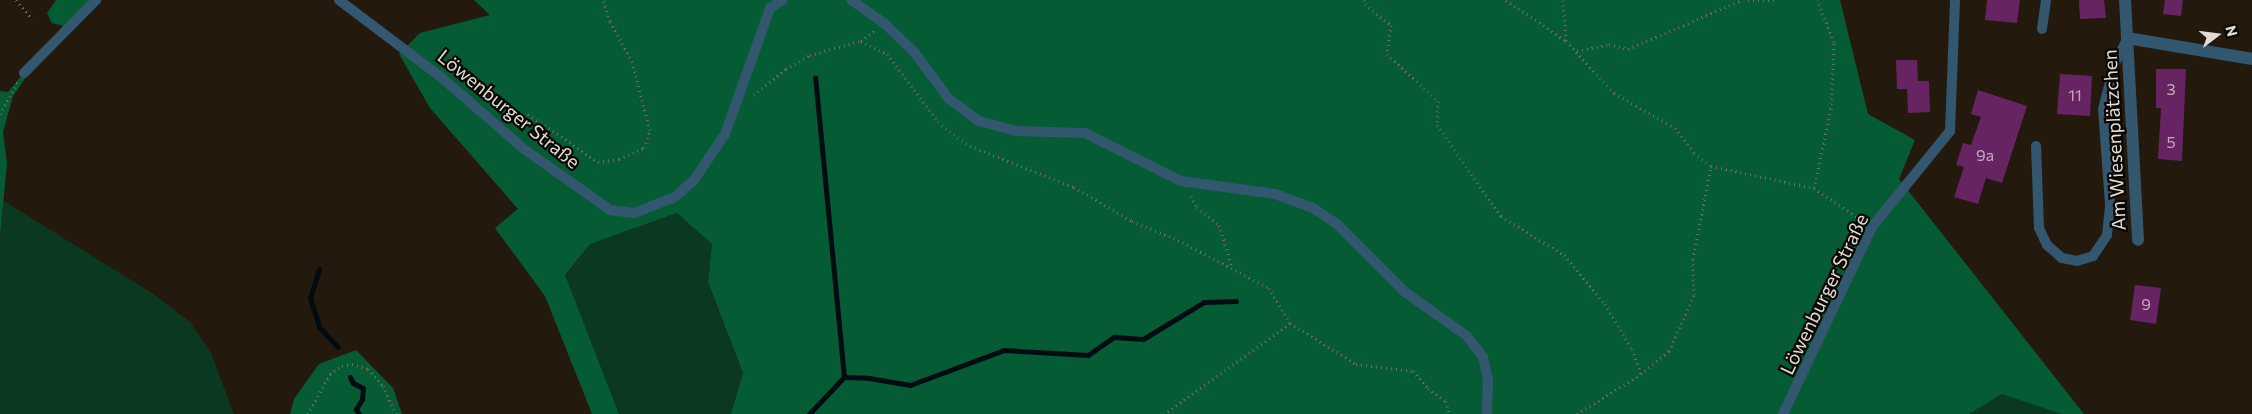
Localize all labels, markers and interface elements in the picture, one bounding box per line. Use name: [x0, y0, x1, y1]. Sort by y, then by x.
north arrow: [2192, 10, 2242, 60]
text: N: [2222, 24, 2242, 38]
street label: Löwenburger Straße: [433, 45, 585, 173]
street label: Am Wiesenplätzchen: [2098, 49, 2130, 231]
house number: 3: [2166, 79, 2176, 99]
house number: 11: [2068, 85, 2082, 105]
house number: 5: [2166, 132, 2176, 152]
house number: 9a: [1976, 145, 1994, 165]
street label: Löwenburger Straße: [1775, 210, 1873, 378]
house number: 9: [2141, 294, 2151, 314]

